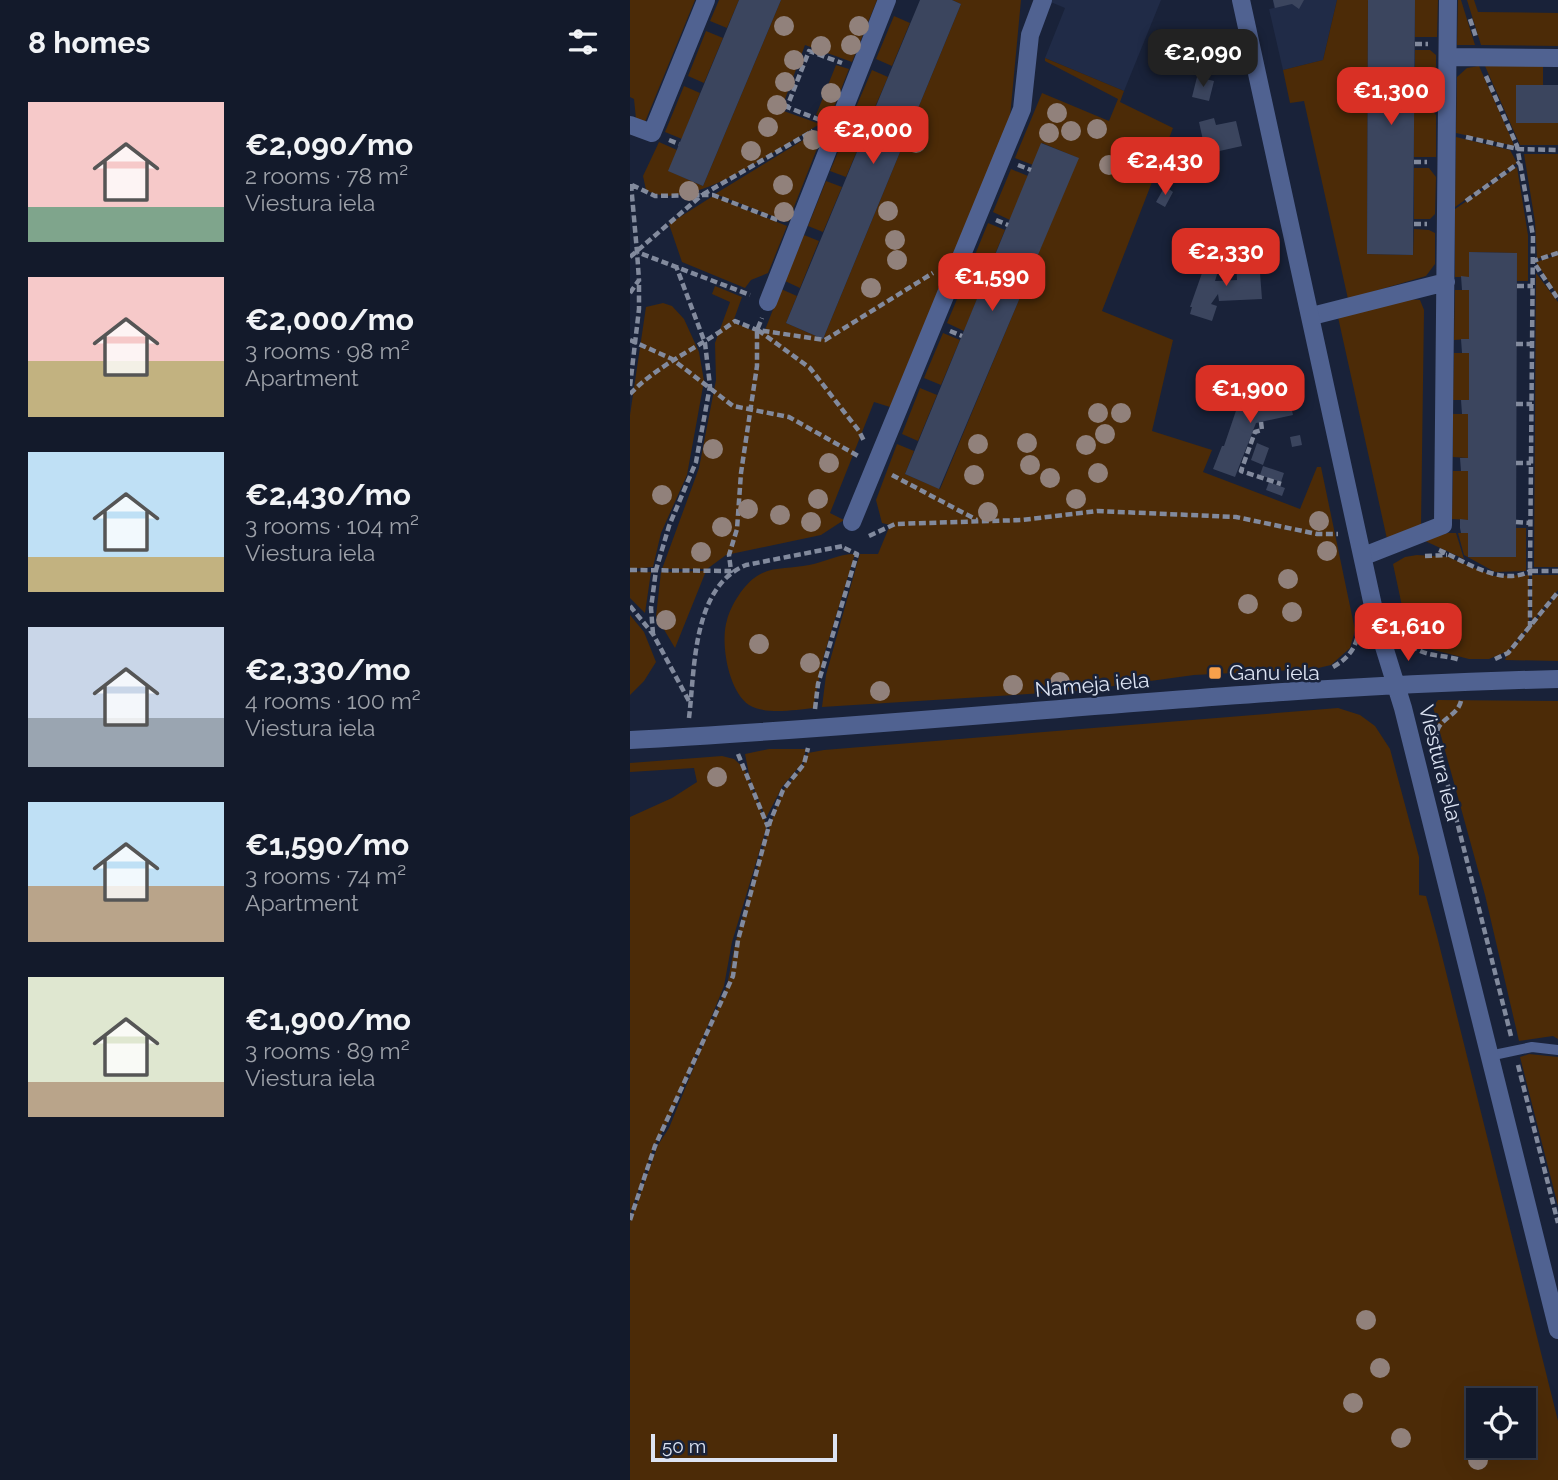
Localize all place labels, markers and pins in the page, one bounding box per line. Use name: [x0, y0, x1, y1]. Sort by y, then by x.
pin: €2,090: [1146, 29, 1260, 89]
pin: €1,300: [1334, 68, 1448, 127]
pin: €2,000: [816, 106, 930, 166]
pin: €2,430: [1108, 138, 1222, 197]
pin: €2,330: [1169, 229, 1283, 288]
pin: €1,590: [935, 254, 1049, 313]
pin: €1,900: [1193, 366, 1307, 425]
pin: €1,610: [1351, 604, 1465, 663]
place label: Ganu iela: [1229, 660, 1320, 685]
marker: Ganu iela: [1207, 665, 1223, 681]

